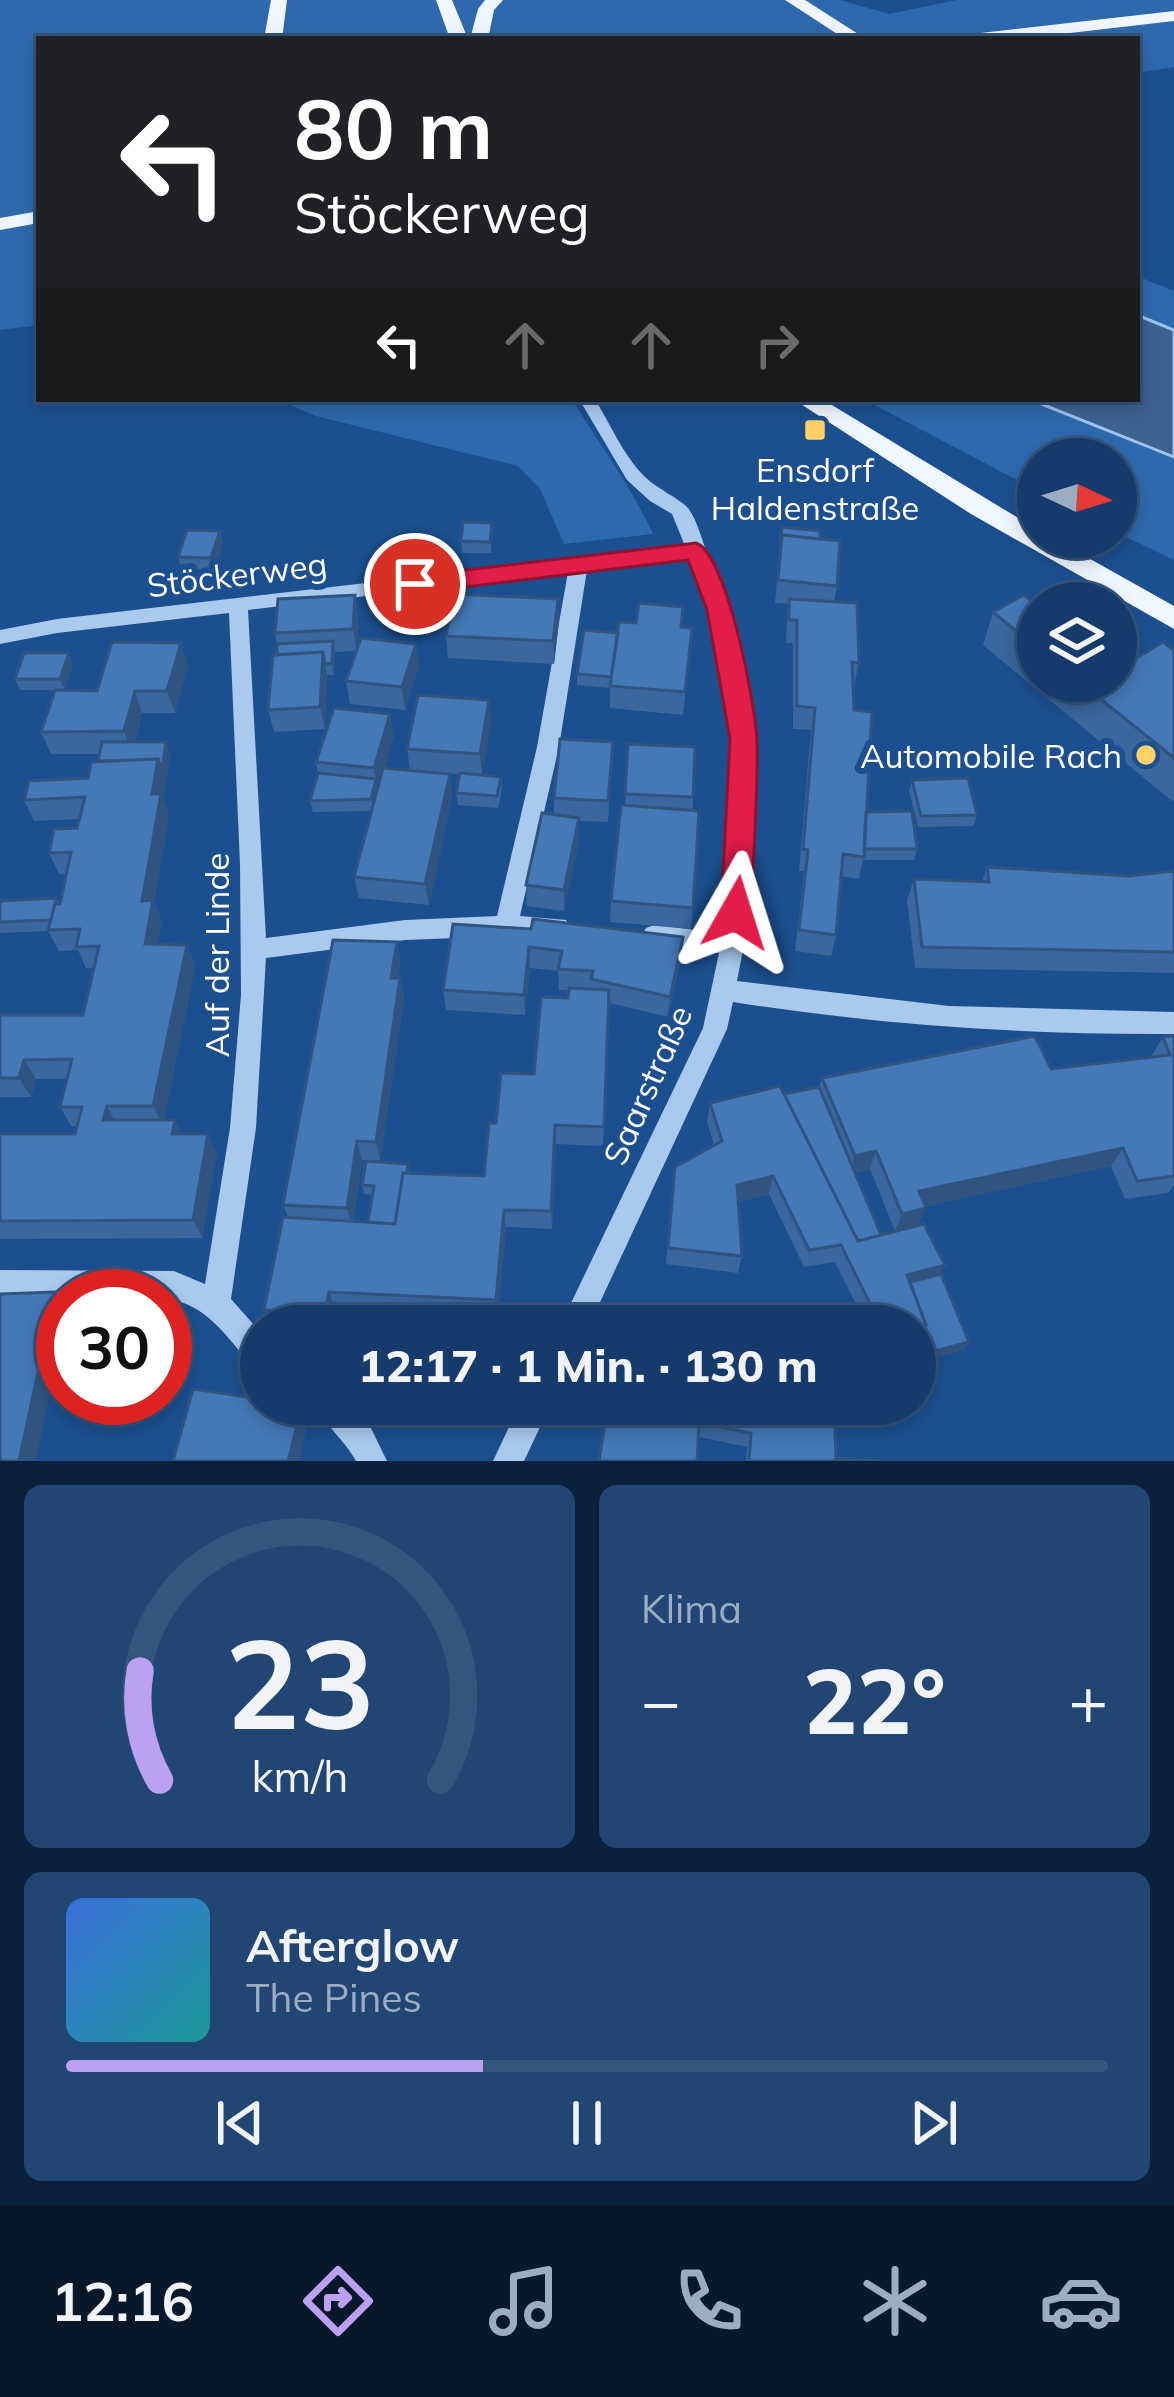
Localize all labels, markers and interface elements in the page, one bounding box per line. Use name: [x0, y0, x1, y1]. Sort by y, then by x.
text: 80 m: [294, 75, 493, 180]
icon: left: [96, 84, 252, 240]
text: Stöckerweg: [294, 179, 590, 247]
icon: left: [366, 312, 432, 378]
icon: ahead: [492, 312, 558, 378]
icon: ahead: [618, 312, 684, 378]
icon: right: [744, 312, 810, 378]
marker: Ensdorf Haldenstraße: [802, 417, 828, 443]
north arrow: [1017, 438, 1137, 558]
map controls: [1017, 438, 1137, 702]
place label: Ensdorf Haldenstraße: [711, 449, 919, 528]
pin: [364, 533, 466, 635]
street label: Stöckerweg: [145, 543, 329, 605]
icon: arrive: [382, 551, 448, 617]
button: layers: [1017, 582, 1137, 702]
place label: Automobile Rach: [860, 735, 1122, 776]
marker: Automobile Rach: [1133, 742, 1159, 768]
position arrow: [673, 850, 799, 976]
street label: Auf der Linde: [196, 853, 237, 1057]
street label: Saarstraße: [594, 999, 700, 1171]
speed limit sign: 30: [36, 1269, 192, 1425]
text: 12:17 · 1 Min. · 130 m: [358, 1337, 818, 1393]
text: Klima: [641, 1584, 742, 1633]
text: 23: [225, 1604, 374, 1760]
text: 22°: [803, 1644, 946, 1757]
text: −: [641, 1659, 681, 1742]
text: +: [1068, 1659, 1108, 1742]
text: km/h: [251, 1748, 348, 1802]
text: Afterglow: [246, 1917, 459, 1973]
text: The Pines: [246, 1973, 422, 2022]
icon: previous: [207, 2090, 273, 2156]
icon: pause: [554, 2090, 620, 2156]
icon: next: [901, 2090, 967, 2156]
icon: directions: [296, 2259, 380, 2343]
icon: music: [482, 2259, 566, 2343]
icon: phone: [667, 2259, 751, 2343]
icon: climate: [853, 2259, 937, 2343]
icon: car: [1039, 2259, 1123, 2343]
text: 12:16: [51, 2267, 194, 2335]

